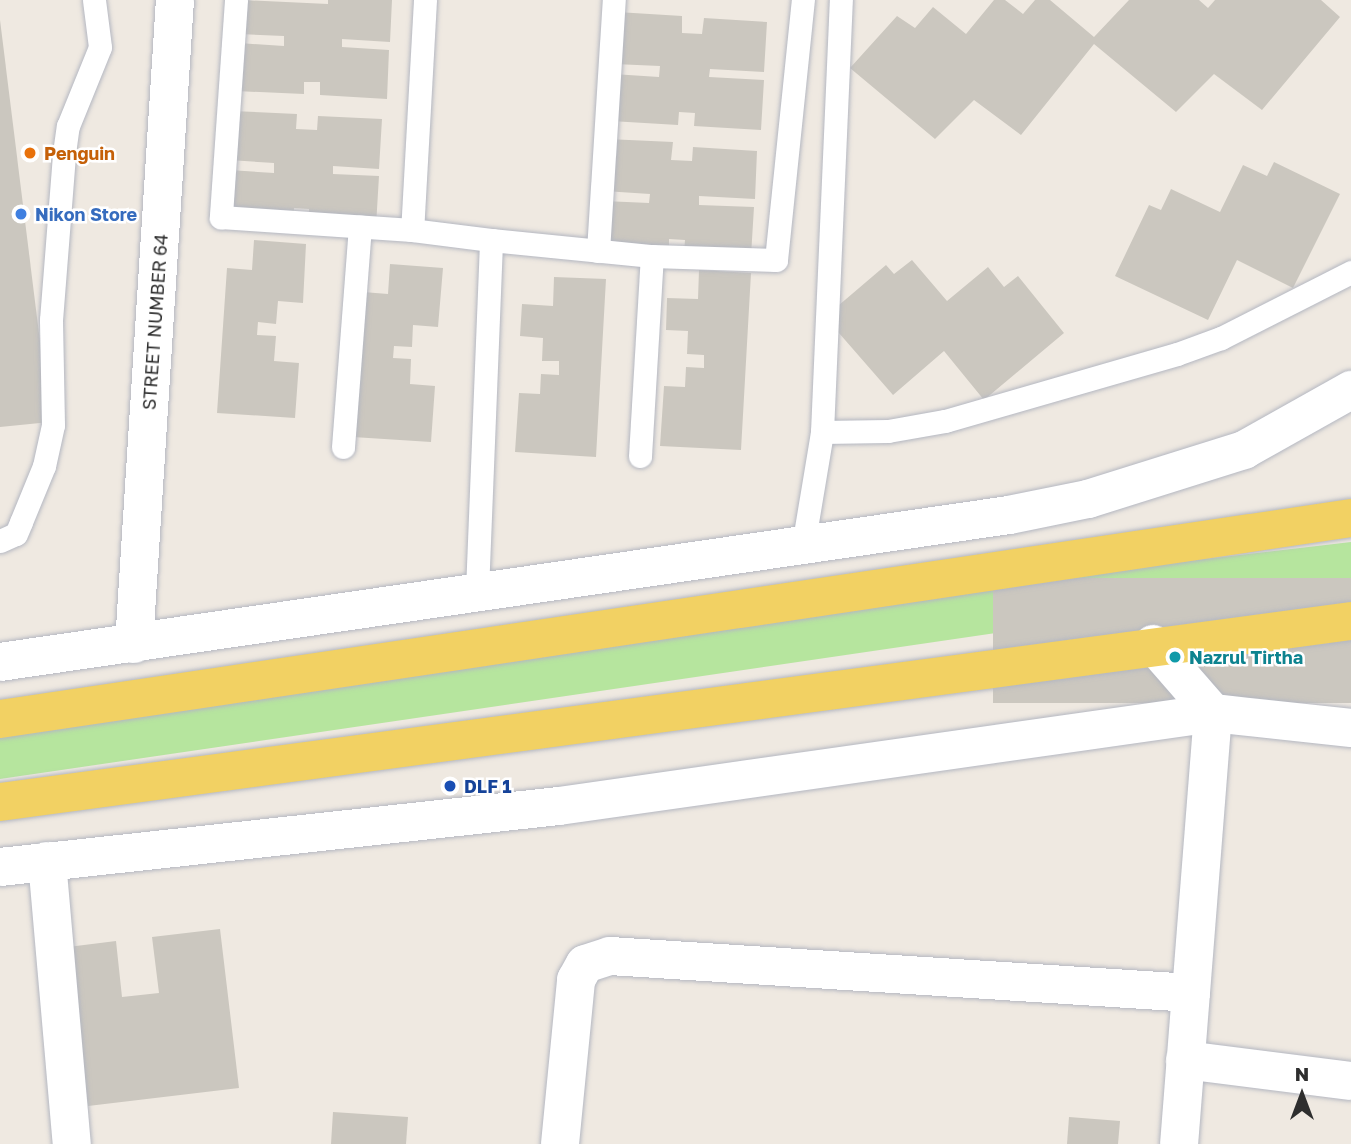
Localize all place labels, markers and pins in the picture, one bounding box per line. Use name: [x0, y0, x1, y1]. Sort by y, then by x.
place label: Penguin: [44, 142, 115, 164]
marker: Penguin: [22, 145, 38, 161]
place label: Nikon Store: [35, 203, 137, 225]
marker: Nikon Store: [13, 206, 29, 222]
place label: Nazrul Tirtha: [1189, 646, 1303, 668]
marker: Nazrul Tirtha: [1167, 649, 1183, 665]
place label: DLF 1: [464, 775, 512, 797]
marker: DLF 1: [442, 778, 458, 794]

